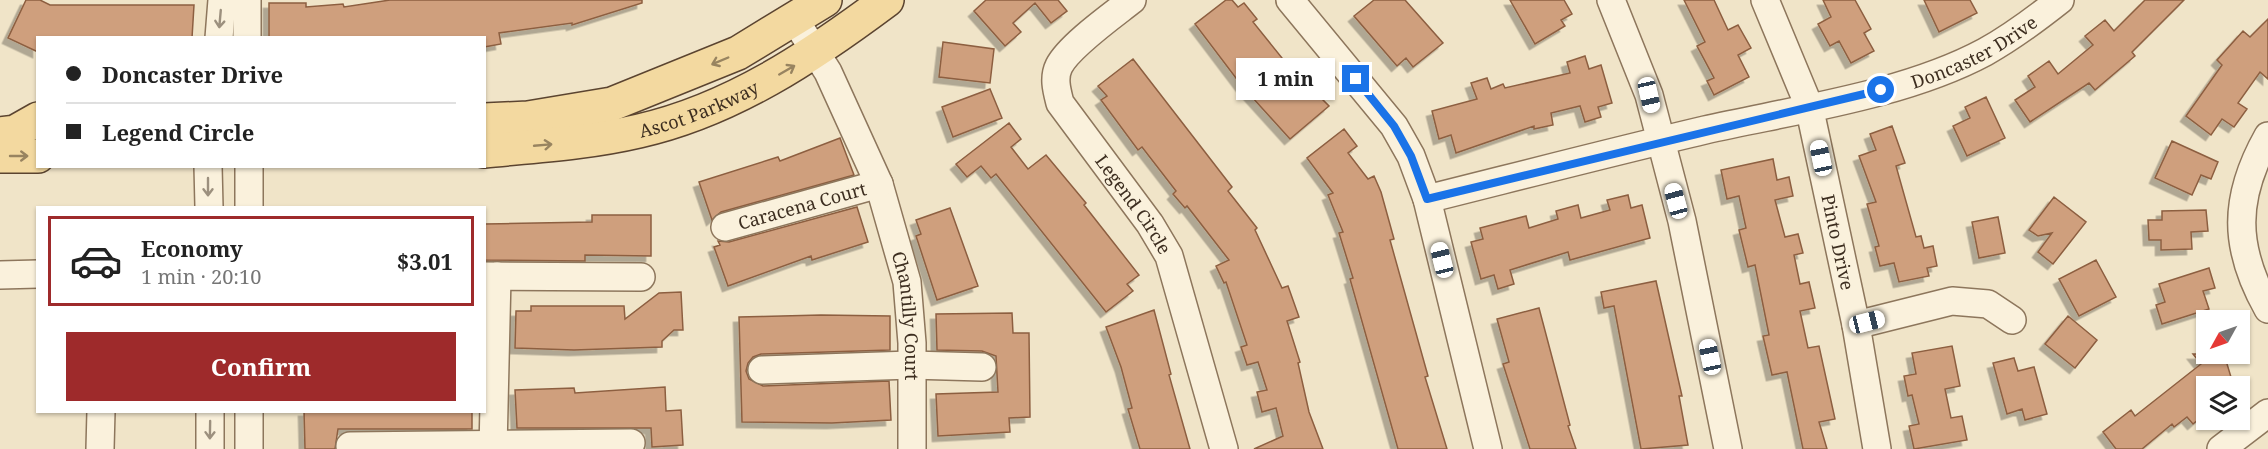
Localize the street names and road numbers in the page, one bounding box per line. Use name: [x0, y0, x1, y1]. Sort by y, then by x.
street label: Doncaster Drive: [1908, 10, 2042, 94]
street label: Ascot Parkway: [636, 75, 763, 143]
street label: Legend Circle: [1090, 149, 1177, 258]
street label: Caracena Court: [735, 176, 869, 235]
street label: Pinto Drive: [1816, 192, 1860, 292]
street label: Chantilly Court: [887, 248, 924, 380]

